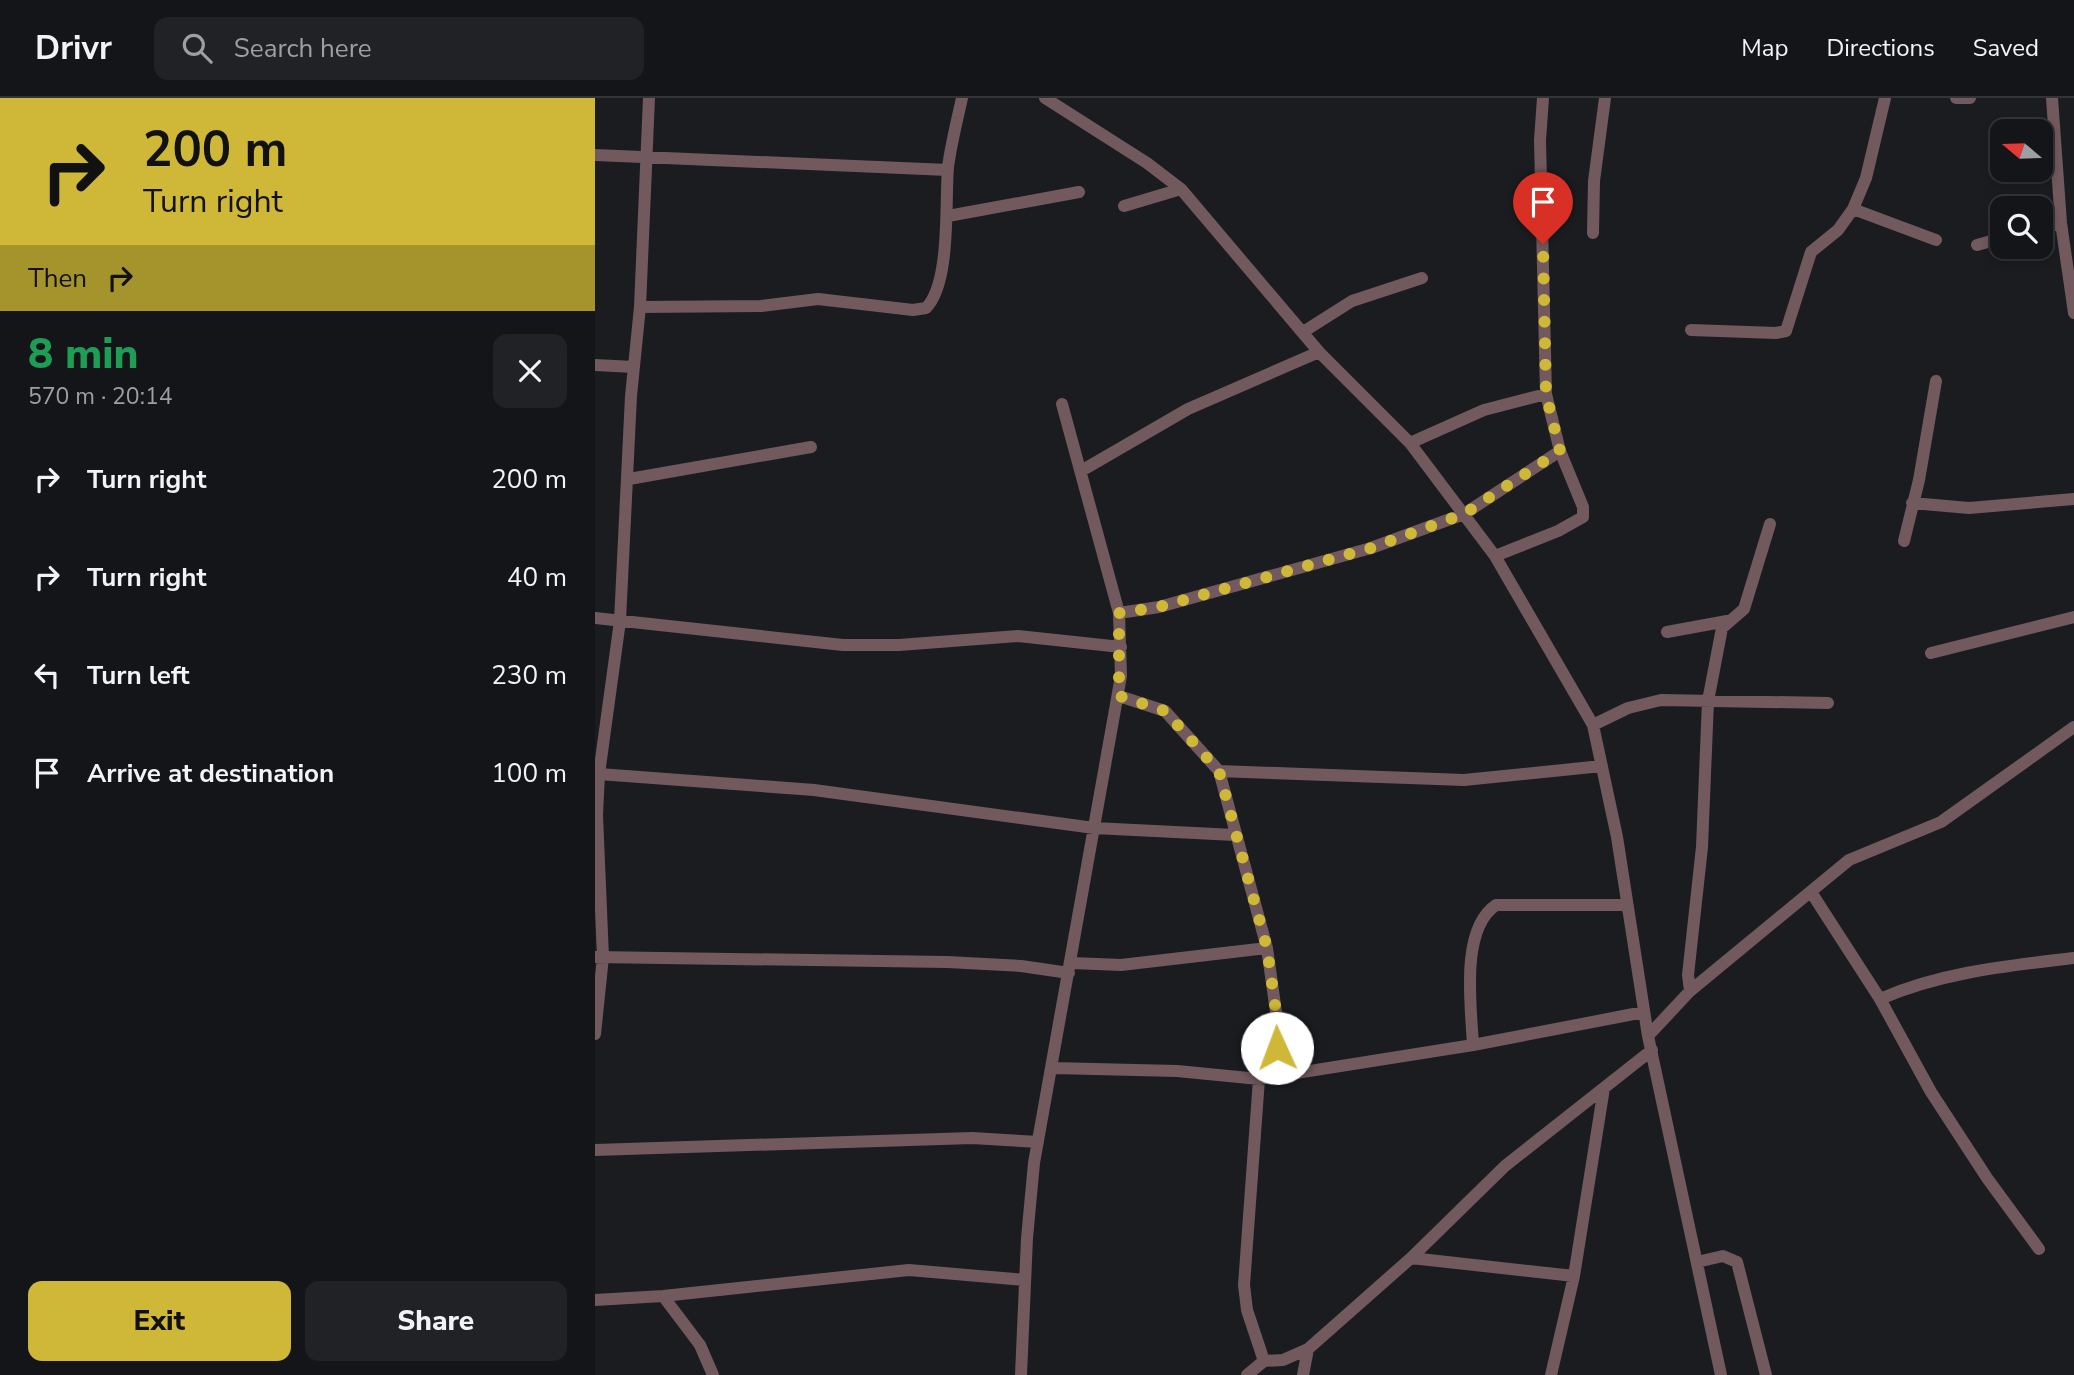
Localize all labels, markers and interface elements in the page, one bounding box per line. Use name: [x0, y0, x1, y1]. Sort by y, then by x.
search box: [154, 17, 644, 80]
text: Drivr: [35, 26, 112, 71]
icon: search: [178, 29, 216, 67]
text: Search here: [234, 31, 372, 66]
text: Map: [1741, 32, 1788, 64]
text: Directions: [1826, 32, 1935, 64]
text: Saved: [1973, 32, 2039, 64]
text: 200 m: [143, 116, 287, 183]
north arrow: [1990, 119, 2053, 182]
map controls: [1990, 119, 2053, 259]
icon: right: [28, 126, 119, 217]
pin: [1513, 172, 1573, 244]
text: Turn right: [143, 180, 283, 223]
icon: arrive: [1524, 183, 1562, 221]
button: search: [1990, 196, 2053, 259]
icon: right: [101, 259, 139, 297]
text: Then: [28, 261, 87, 296]
text: 8 min: [28, 326, 138, 383]
button: close: [493, 334, 567, 408]
text: 570 m · 20:14: [28, 381, 173, 412]
icon: right: [28, 460, 66, 498]
text: Turn right: [87, 462, 206, 497]
text: 200 m: [491, 462, 567, 497]
icon: right: [28, 558, 66, 596]
text: Turn right: [87, 560, 206, 595]
text: 40 m: [507, 560, 567, 595]
icon: left: [28, 656, 66, 694]
text: Turn left: [87, 658, 190, 693]
text: 230 m: [491, 658, 567, 693]
icon: arrive: [28, 754, 66, 792]
text: Arrive at destination: [87, 756, 334, 791]
text: 100 m: [491, 756, 567, 791]
position arrow: [1240, 1011, 1314, 1085]
button: Exit: [28, 1281, 291, 1361]
button: Share: [305, 1281, 567, 1361]

